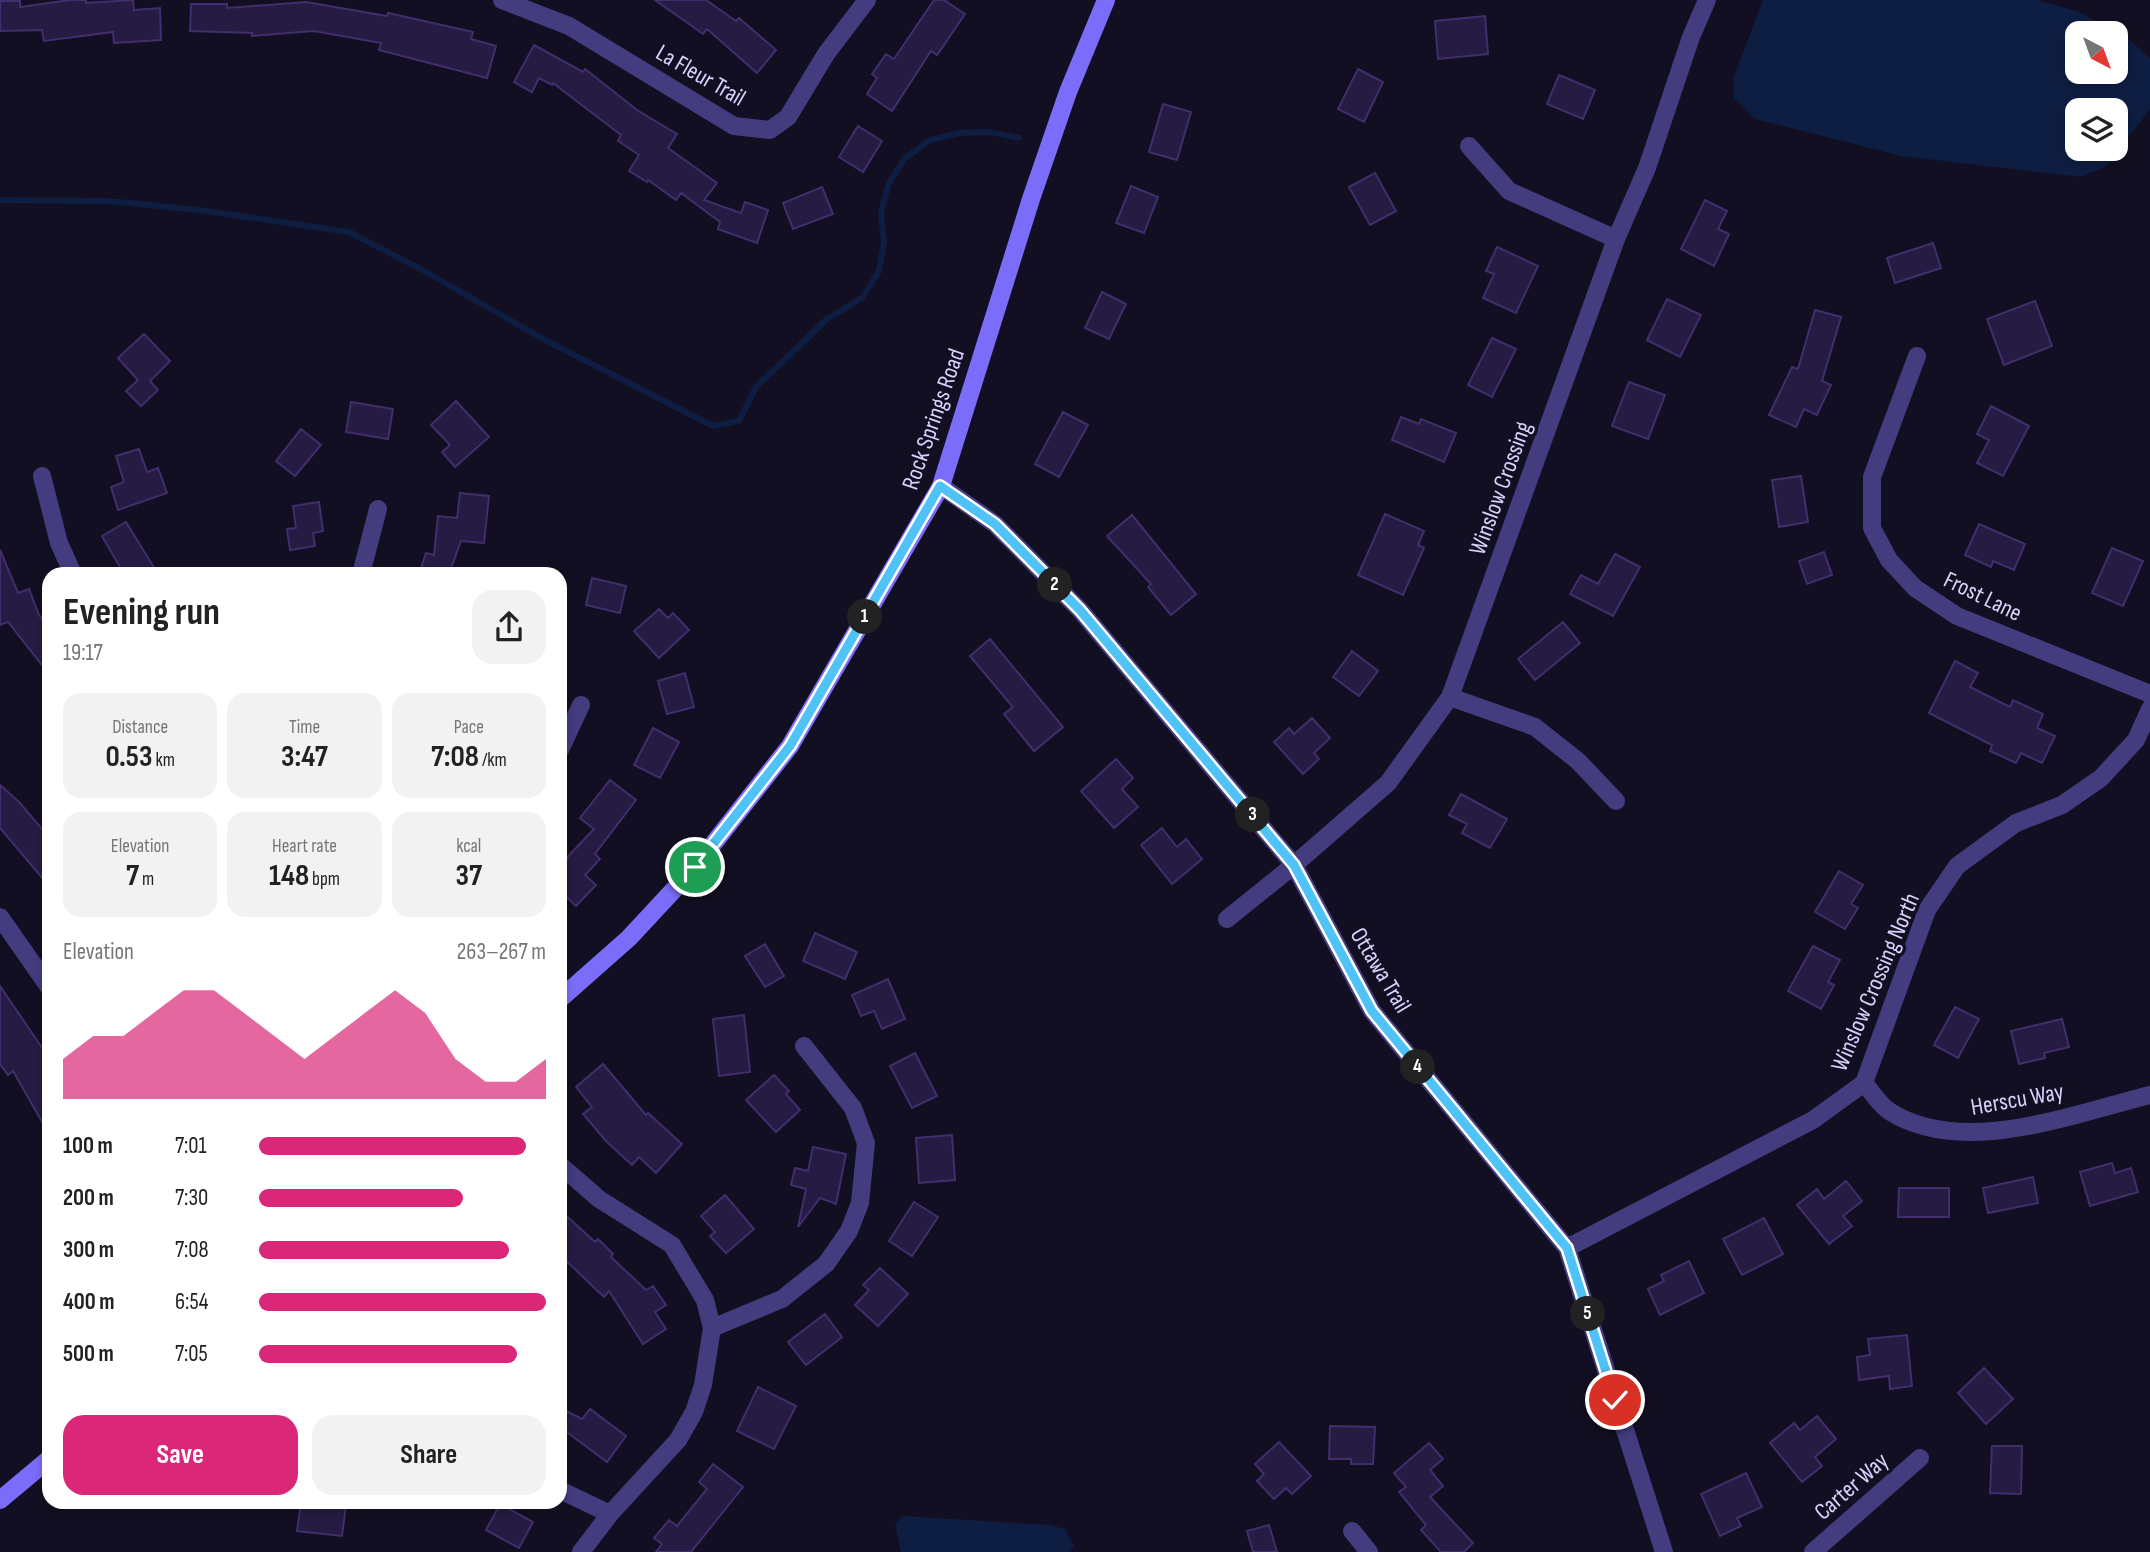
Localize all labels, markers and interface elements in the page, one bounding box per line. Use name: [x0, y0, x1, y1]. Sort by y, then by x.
north arrow: [2065, 21, 2128, 84]
map controls: [2065, 21, 2128, 161]
street label: La Fleur Trail: [651, 38, 751, 113]
button: layers: [2065, 98, 2128, 161]
street label: Rock Springs Road: [896, 345, 971, 493]
street label: Winslow Crossing: [1463, 417, 1538, 559]
street label: Frost Lane: [1939, 565, 2027, 628]
pin: 2: [1038, 568, 1072, 602]
text: 2: [1050, 573, 1059, 596]
text: Evening run: [63, 590, 220, 635]
button: share: [472, 590, 546, 664]
pin: 1: [848, 600, 882, 634]
text: 1: [861, 605, 868, 628]
text: 19:17: [63, 639, 103, 667]
text: Distance: [112, 716, 168, 739]
text: Time: [289, 716, 320, 739]
text: Pace: [454, 716, 484, 739]
text: 0.53: [105, 739, 152, 775]
text: 3:47: [281, 739, 328, 775]
text: 7:08: [431, 739, 479, 775]
text: km: [152, 749, 175, 772]
text: /km: [479, 749, 507, 772]
pin: 3: [1236, 798, 1270, 832]
text: 3: [1248, 803, 1257, 826]
text: Elevation: [111, 835, 169, 858]
text: Heart rate: [272, 835, 337, 858]
text: kcal: [456, 835, 481, 858]
pin: [665, 837, 725, 897]
icon: arrive: [676, 848, 714, 886]
text: 7: [126, 858, 139, 894]
text: 148: [269, 858, 309, 894]
text: 37: [456, 858, 482, 894]
text: m: [139, 868, 154, 891]
text: bpm: [309, 868, 340, 891]
street label: Winslow Crossing North: [1825, 889, 1926, 1076]
street label: Ottawa Trail: [1344, 922, 1417, 1018]
text: Elevation: [63, 938, 134, 966]
text: 263–267 m: [457, 938, 546, 966]
pin: 4: [1400, 1050, 1436, 1084]
text: 4: [1413, 1055, 1422, 1078]
street label: Herscu Way: [1968, 1077, 2066, 1122]
text: 100 m: [63, 1132, 113, 1160]
text: 7:01: [175, 1132, 207, 1160]
text: 200 m: [63, 1184, 114, 1212]
text: 7:30: [175, 1184, 208, 1212]
text: 300 m: [63, 1236, 114, 1264]
text: 7:08: [175, 1236, 209, 1264]
text: 400 m: [63, 1288, 114, 1316]
text: 6:54: [175, 1288, 208, 1316]
pin: 5: [1570, 1296, 1606, 1332]
text: 5: [1583, 1302, 1592, 1325]
text: 500 m: [63, 1340, 114, 1368]
text: 7:05: [175, 1340, 208, 1368]
pin: [1585, 1370, 1645, 1430]
icon: check: [1596, 1381, 1634, 1419]
button: Save: [63, 1415, 298, 1495]
button: Share: [312, 1415, 546, 1495]
street label: Carter Way: [1808, 1446, 1894, 1526]

